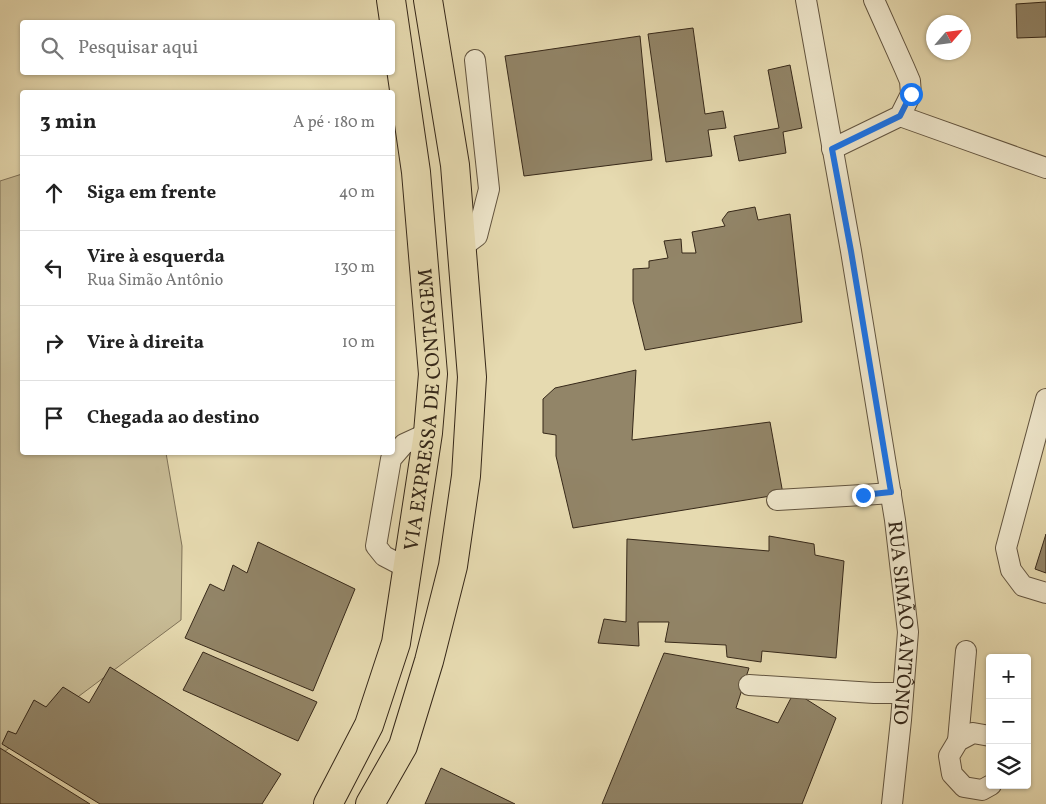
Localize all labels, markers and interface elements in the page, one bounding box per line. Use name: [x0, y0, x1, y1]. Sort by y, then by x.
north arrow: [926, 15, 971, 60]
search box: [20, 20, 395, 75]
icon: search: [38, 34, 66, 62]
text: Pesquisar aqui: [78, 35, 198, 61]
route start: [900, 83, 923, 106]
text: 3 min: [40, 108, 96, 137]
text: A pé · 180 m: [293, 112, 375, 134]
icon: ahead: [40, 179, 68, 207]
text: Siga em frente: [87, 180, 216, 206]
text: 40 m: [339, 182, 375, 204]
text: Vire à esquerda: [87, 244, 225, 270]
icon: left: [40, 254, 68, 282]
text: 130 m: [334, 257, 375, 279]
street label: VIA EXPRESSA DE CONTAGEM: [398, 267, 449, 553]
text: Rua Simão Antônio: [87, 270, 223, 292]
icon: right: [40, 329, 68, 357]
text: Vire à direita: [87, 330, 204, 356]
text: 10 m: [342, 332, 375, 354]
icon: arrive: [40, 404, 68, 432]
text: Chegada ao destino: [87, 405, 259, 431]
route end: [852, 484, 875, 507]
street label: RUA SIMÃO ANTÔNIO: [879, 519, 920, 726]
map controls: [986, 654, 1031, 789]
button: +: [986, 654, 1031, 699]
button: −: [986, 699, 1031, 744]
button: layers: [986, 744, 1031, 789]

